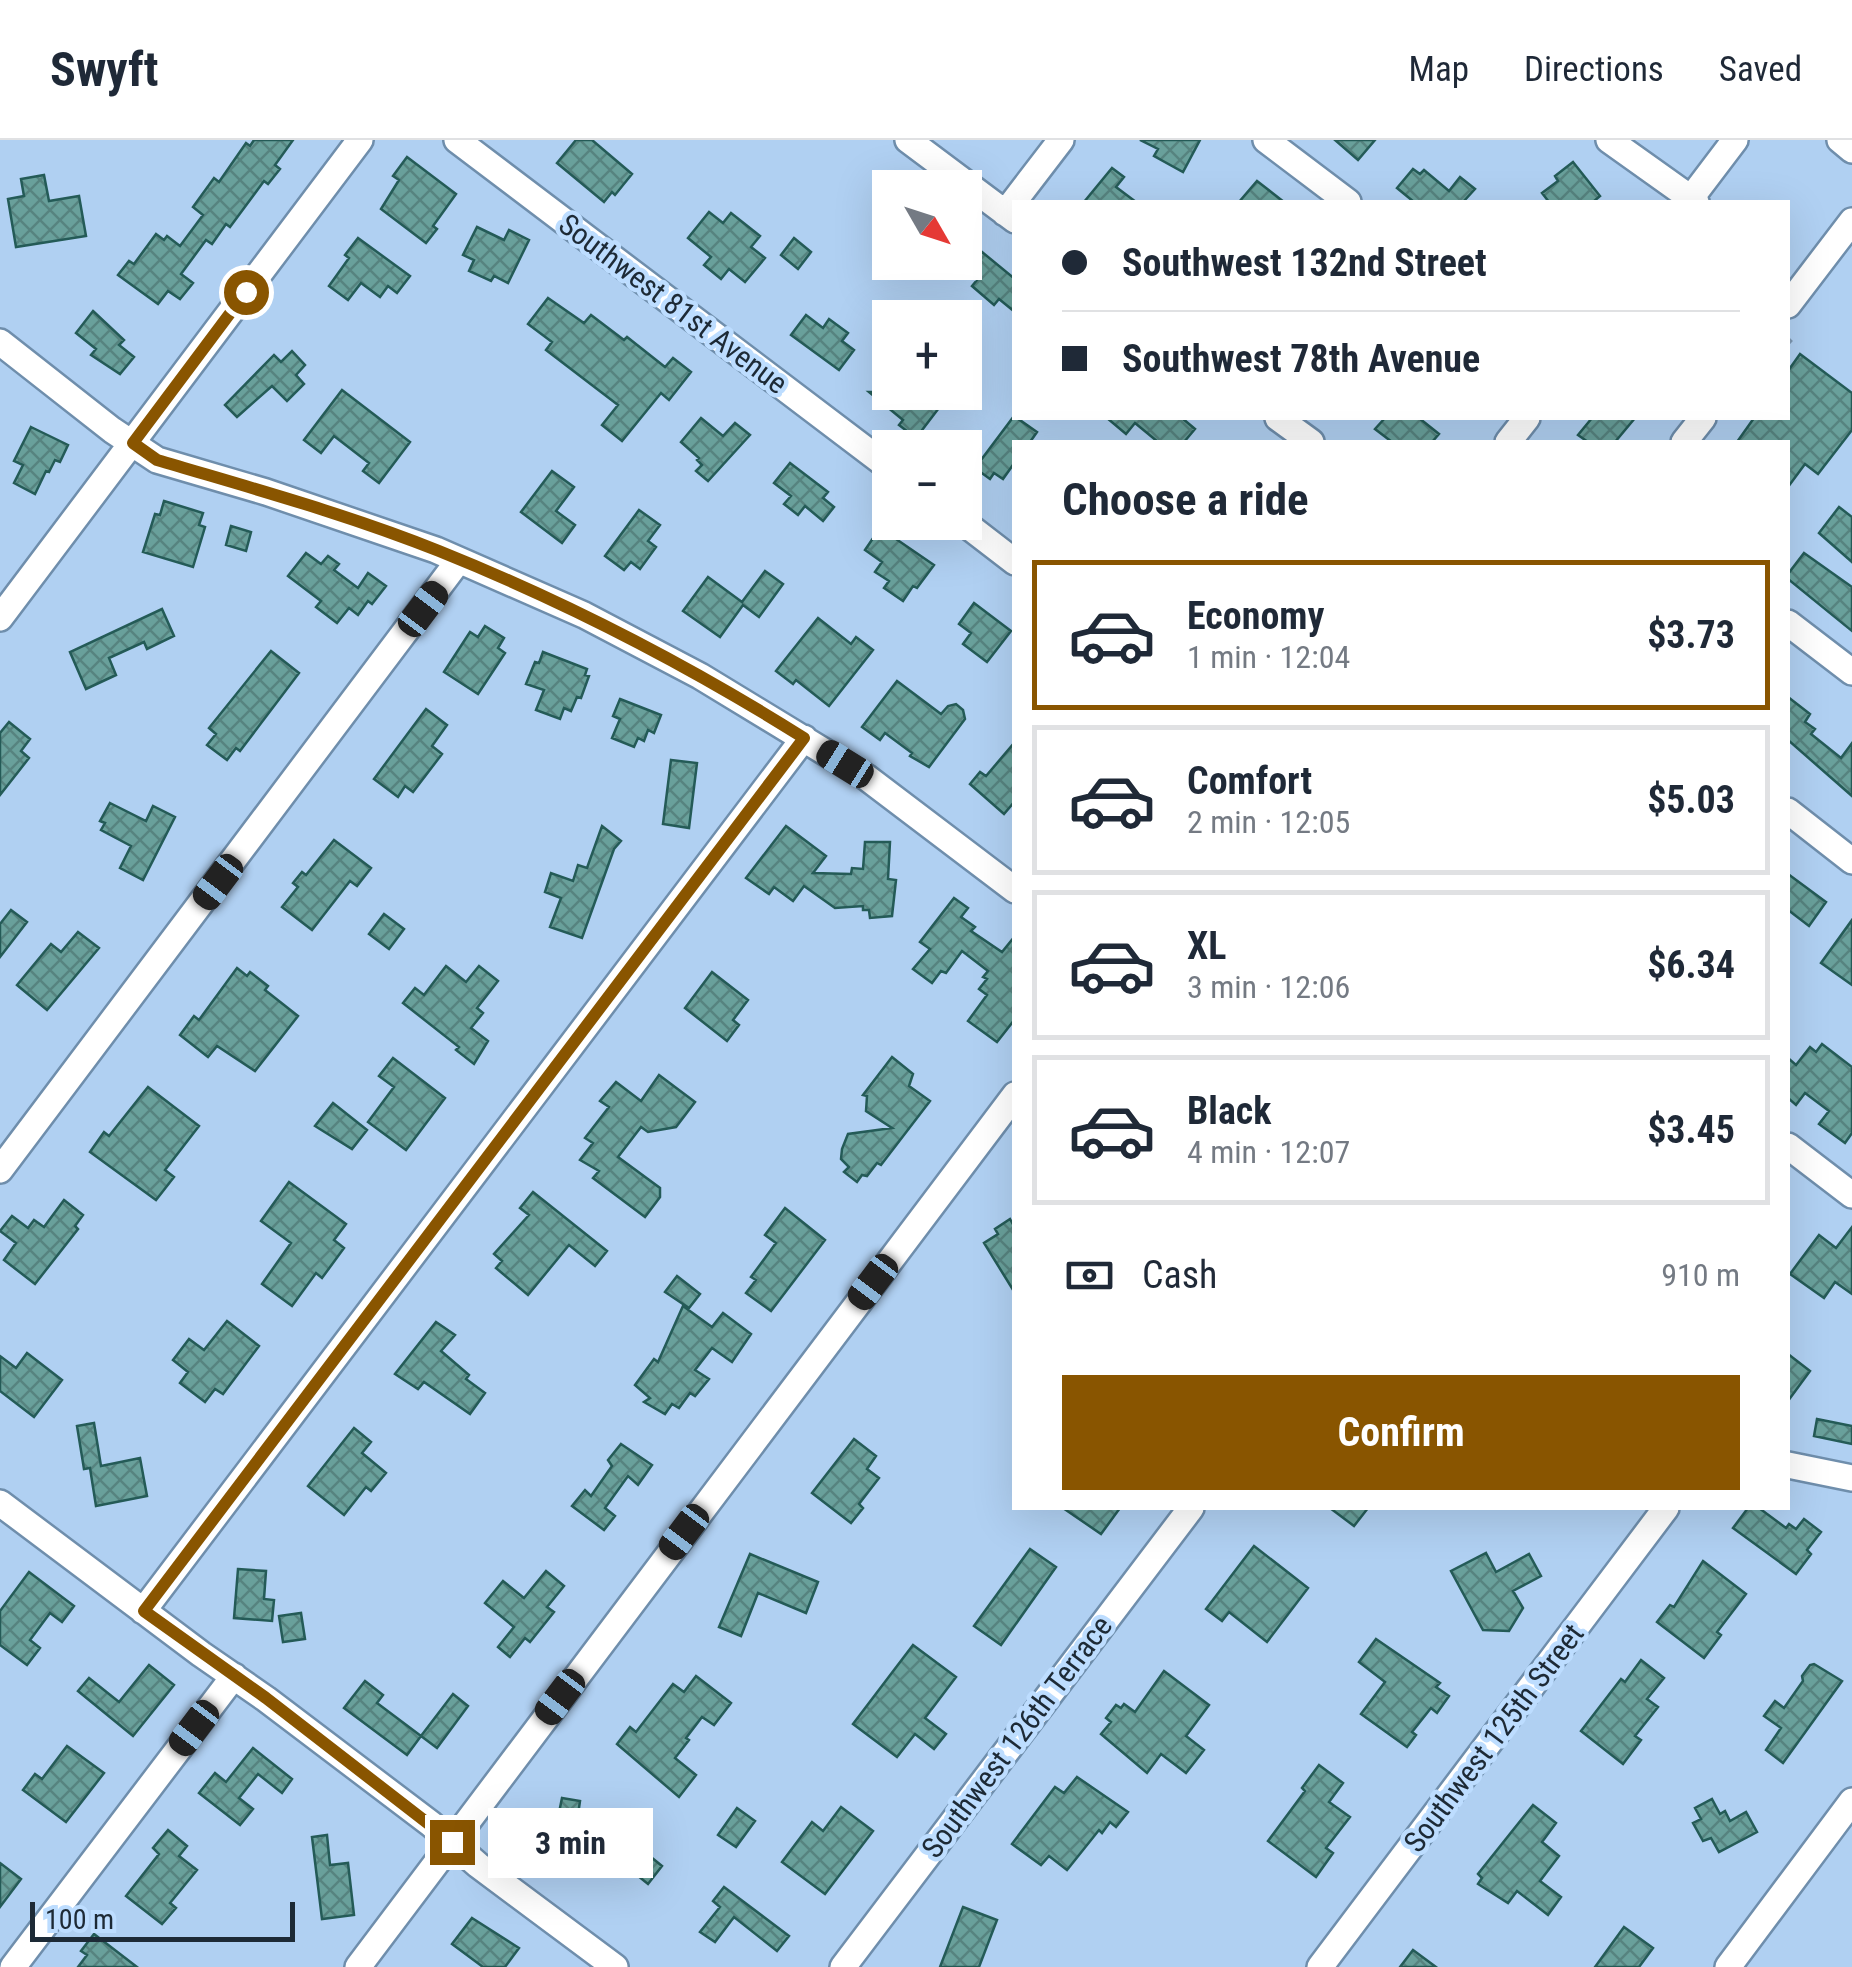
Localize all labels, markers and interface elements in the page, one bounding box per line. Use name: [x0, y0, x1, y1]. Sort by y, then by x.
text: Swyft: [50, 41, 158, 98]
text: Map: [1409, 49, 1469, 90]
text: Directions: [1524, 49, 1664, 90]
text: Saved: [1719, 49, 1802, 90]
north arrow: [872, 170, 982, 280]
map controls: [872, 170, 982, 540]
street label: Southwest 81st Avenue: [552, 206, 794, 401]
text: Southwest 132nd Street: [1122, 241, 1487, 285]
route start: [224, 270, 269, 315]
button: +: [872, 300, 982, 410]
text: Southwest 78th Avenue: [1122, 337, 1480, 381]
button: −: [872, 430, 982, 540]
text: Choose a ride: [1062, 473, 1309, 526]
car: [393, 576, 453, 642]
icon: car: [1067, 590, 1157, 680]
text: Economy: [1187, 594, 1324, 638]
text: $3.73: [1647, 613, 1735, 657]
text: 1 min · 12:04: [1187, 638, 1350, 676]
car: [812, 735, 878, 793]
icon: car: [1067, 755, 1157, 845]
text: Comfort: [1187, 759, 1312, 803]
text: $5.03: [1647, 778, 1735, 822]
text: 2 min · 12:05: [1187, 803, 1350, 841]
car: [188, 849, 248, 915]
icon: car: [1067, 920, 1157, 1010]
text: XL: [1187, 924, 1226, 968]
text: $6.34: [1647, 943, 1735, 987]
text: 3 min · 12:06: [1187, 968, 1350, 1006]
icon: car: [1067, 1085, 1157, 1175]
text: Black: [1187, 1089, 1271, 1133]
text: $3.45: [1647, 1108, 1735, 1152]
text: 4 min · 12:07: [1187, 1133, 1350, 1171]
icon: cash: [1062, 1248, 1117, 1303]
car: [843, 1249, 903, 1315]
text: Cash: [1142, 1253, 1217, 1297]
text: 910 m: [1661, 1256, 1740, 1294]
button: Confirm: [1062, 1375, 1740, 1490]
car: [654, 1499, 714, 1565]
street label: Southwest 126th Terrace: [914, 1609, 1119, 1865]
street label: Southwest 125th Street: [1396, 1617, 1591, 1859]
car: [530, 1664, 590, 1730]
car: [164, 1695, 224, 1761]
callout: 3 min: [487, 1807, 652, 1877]
route end: [430, 1820, 475, 1865]
text: 3 min: [535, 1824, 606, 1862]
scale bar: [30, 1897, 295, 1942]
text: 100 m: [45, 1903, 114, 1936]

